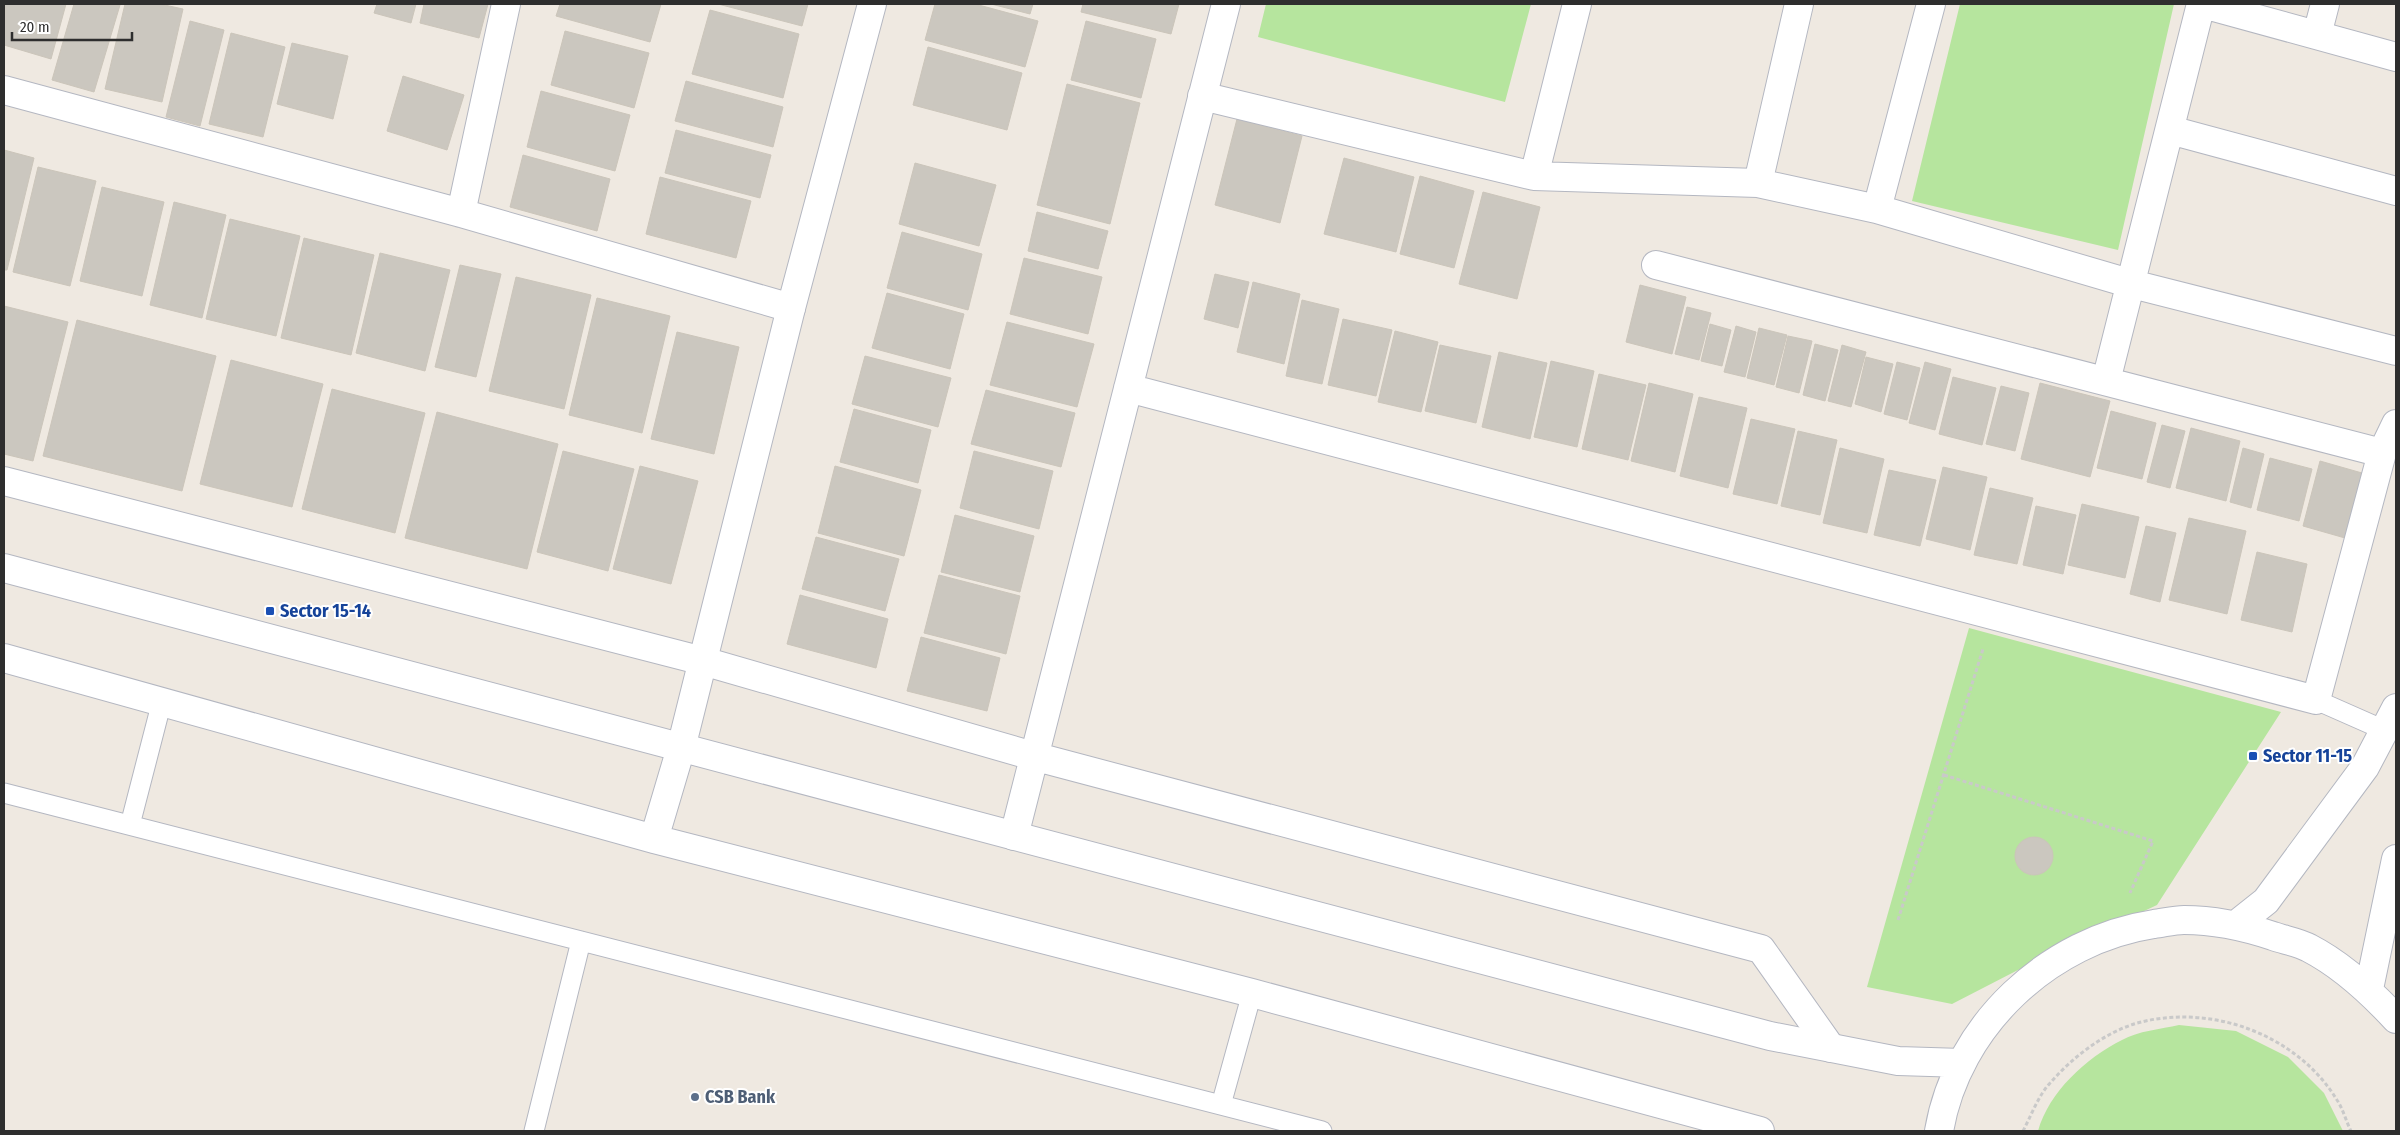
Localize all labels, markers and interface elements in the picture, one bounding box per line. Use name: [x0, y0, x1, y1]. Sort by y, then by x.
scale bar: [12, 10, 132, 42]
text: 20 m: [20, 18, 50, 36]
place label: Sector 15-14: [280, 600, 371, 622]
marker: Sector 15-14: [264, 605, 276, 617]
place label: Sector 11-15: [2263, 745, 2352, 767]
marker: Sector 11-15: [2247, 750, 2259, 762]
place label: CSB Bank: [705, 1086, 776, 1108]
marker: CSB Bank: [689, 1091, 701, 1103]

